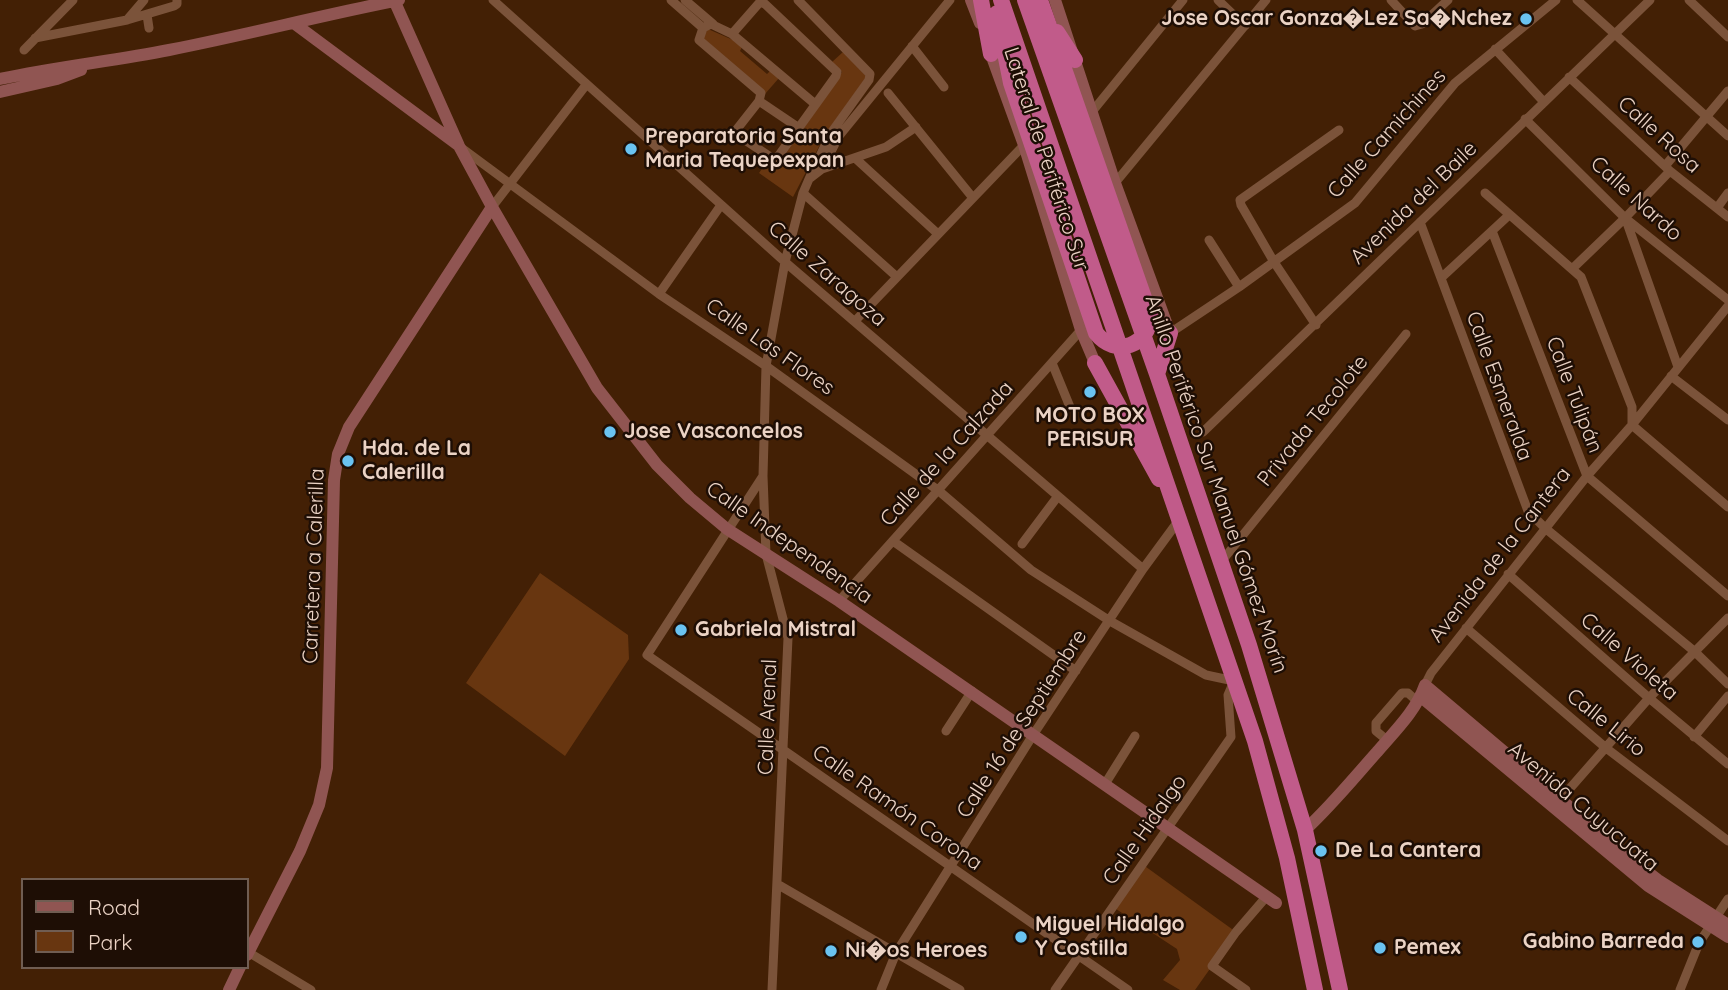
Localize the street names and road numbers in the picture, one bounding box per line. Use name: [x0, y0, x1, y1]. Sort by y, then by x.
street label: Lateral de Periférico Sur: [998, 44, 1094, 274]
street label: Calle Camichines: [1323, 64, 1451, 204]
street label: Calle Rosa: [1612, 91, 1706, 179]
street label: Avenida del Baile: [1345, 136, 1483, 270]
street label: Calle Nardo: [1585, 151, 1687, 247]
street label: Calle Zaragoza: [763, 216, 891, 332]
street label: Anillo Periférico Sur Manuel Gómez Morín: [1139, 292, 1293, 676]
street label: Calle Las Flores: [701, 293, 839, 401]
street label: Calle Esmeralda: [1460, 308, 1538, 464]
street label: Calle Tulipán: [1540, 333, 1608, 457]
street label: Privada Tecolote: [1252, 350, 1374, 492]
street label: Calle de la Calzada: [875, 376, 1019, 532]
street label: Avenida de la Cantera: [1424, 462, 1576, 648]
street label: Carretera a Calerilla: [298, 468, 330, 664]
street label: Calle Independencia: [701, 476, 877, 610]
street label: Calle Violeta: [1575, 608, 1683, 706]
street label: Calle 16 de Septiembre: [952, 625, 1092, 823]
street label: Calle Arenal: [753, 658, 783, 776]
street label: Calle Lirio: [1561, 683, 1651, 763]
street label: Avenida Cuyucuata: [1503, 737, 1663, 877]
street label: Calle Ramón Corona: [807, 740, 987, 876]
street label: Calle Hidalgo: [1098, 770, 1192, 890]

